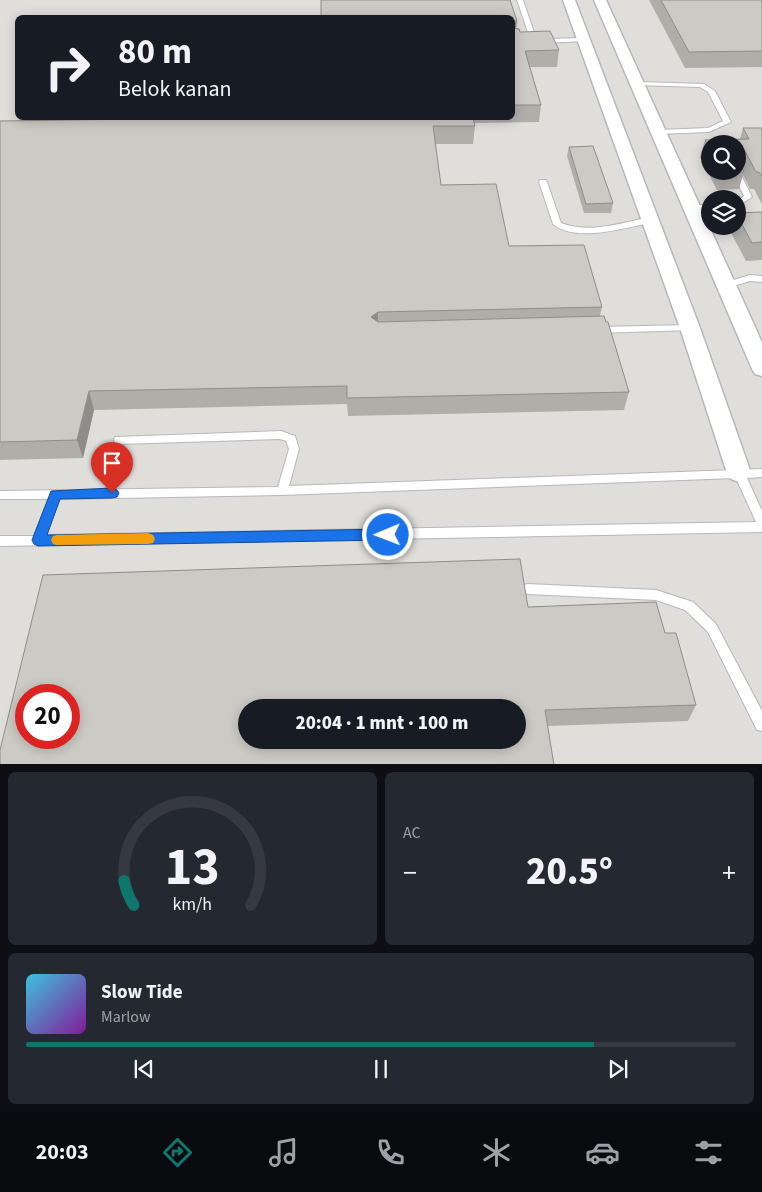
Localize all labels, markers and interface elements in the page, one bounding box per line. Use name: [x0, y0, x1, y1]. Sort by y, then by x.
text: 80 m: [118, 27, 192, 77]
icon: right: [35, 35, 100, 100]
text: Belok kanan: [118, 73, 232, 105]
map controls: [701, 135, 746, 235]
button: search: [701, 135, 746, 180]
button: layers: [701, 190, 746, 235]
pin: [91, 442, 133, 493]
icon: arrive: [98, 449, 126, 477]
position arrow: [361, 508, 413, 560]
speed limit sign: 20: [15, 684, 80, 749]
text: 20:04 · 1 mnt · 100 m: [296, 710, 468, 737]
text: AC: [403, 822, 421, 844]
text: 13: [165, 831, 220, 905]
text: 20.5°: [526, 845, 613, 899]
text: −: [403, 853, 417, 893]
text: +: [722, 853, 736, 893]
text: km/h: [173, 892, 212, 917]
text: Slow Tide: [101, 979, 182, 1006]
text: Marlow: [101, 1006, 150, 1028]
icon: previous: [130, 1055, 158, 1083]
icon: pause: [367, 1055, 395, 1083]
icon: next: [604, 1055, 632, 1083]
icon: directions: [160, 1135, 195, 1170]
icon: music: [266, 1135, 301, 1170]
icon: phone: [373, 1135, 408, 1170]
icon: climate: [479, 1135, 514, 1170]
icon: car: [585, 1135, 620, 1170]
icon: filters: [691, 1135, 726, 1170]
text: 20:03: [36, 1136, 89, 1168]

